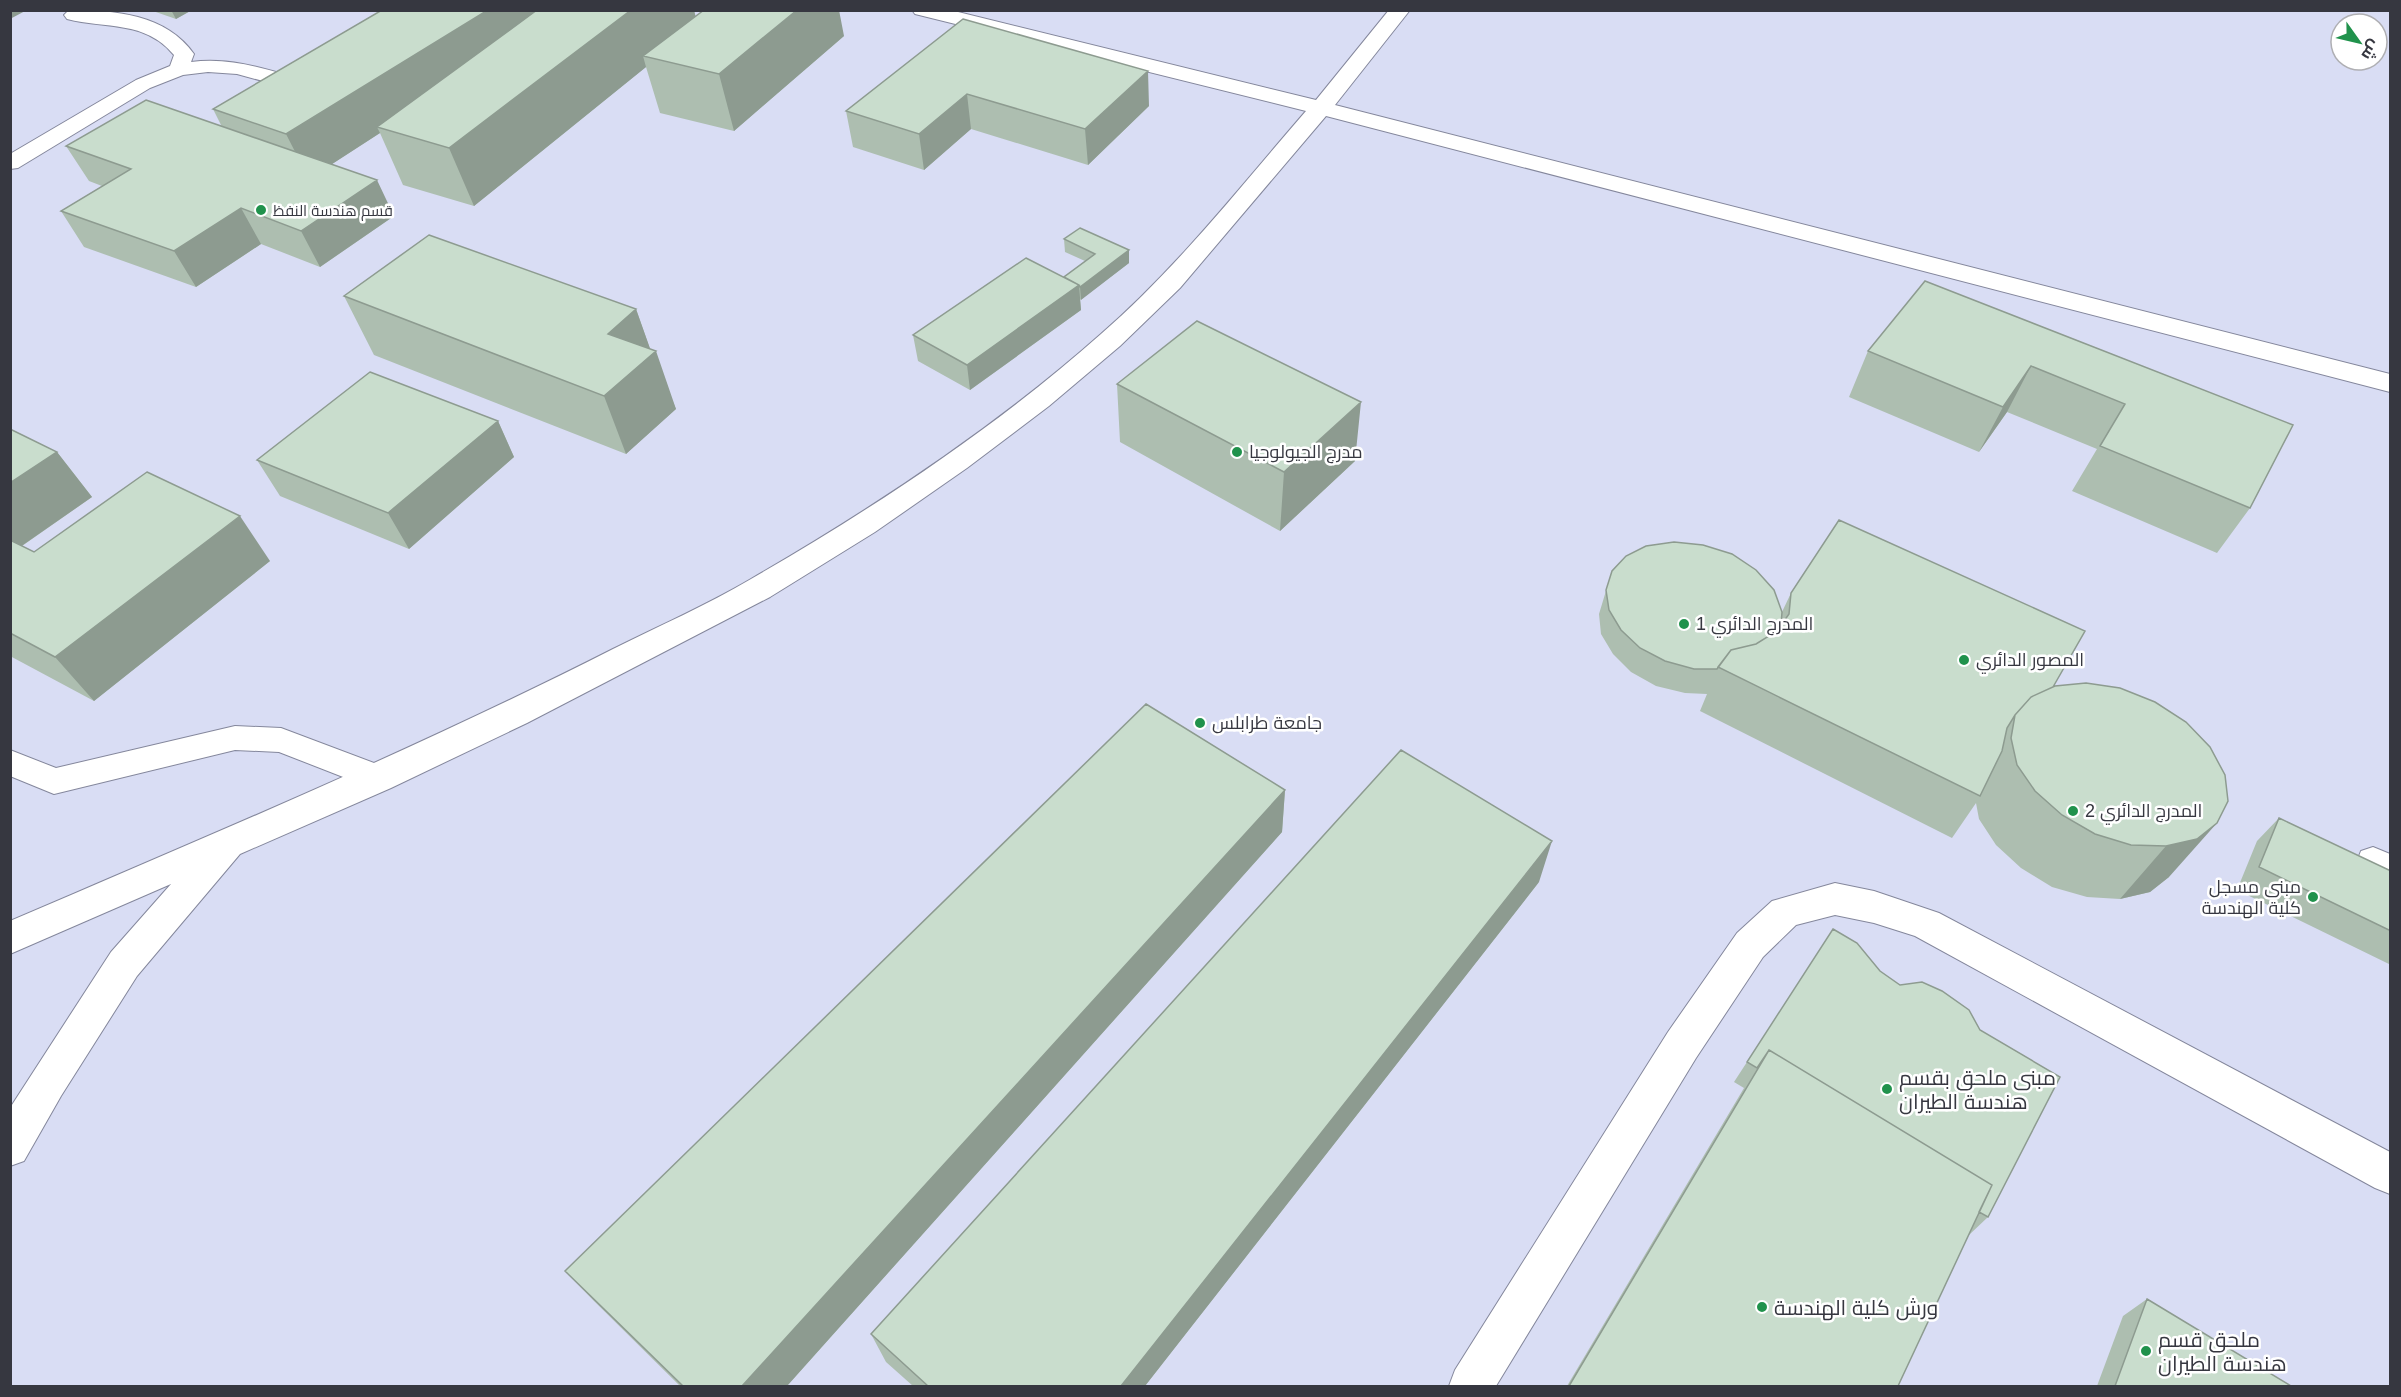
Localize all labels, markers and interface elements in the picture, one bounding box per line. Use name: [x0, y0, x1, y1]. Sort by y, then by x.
north arrow: [2329, 12, 2389, 72]
text: ش: [2357, 36, 2384, 63]
place label: قسم هندسة النفظ: [273, 202, 393, 221]
marker: قسم هندسة النفظ: [254, 203, 268, 217]
place label: مدرج الجيولوجيا: [1249, 442, 1363, 464]
marker: مدرج الجيولوجيا: [1230, 445, 1244, 459]
place label: المدرج الدائري 1: [1696, 614, 1813, 638]
marker: المدرج الدائري 1: [1677, 617, 1691, 631]
place label: المصور الدائري: [1976, 650, 2084, 674]
marker: المصور الدائري: [1957, 653, 1971, 667]
place label: جامعة طرابلس: [1212, 713, 1322, 734]
marker: جامعة طرابلس: [1193, 716, 1207, 730]
place label: المدرج الدائري 2: [2085, 801, 2202, 825]
marker: المدرج الدائري 2: [2066, 804, 2080, 818]
place label: مبنى مسجل كلية الهندسة: [2202, 877, 2301, 919]
marker: مبنى مسجل كلية الهندسة: [2306, 890, 2320, 904]
place label: مبنى ملحق بقسم هندسة الطيران: [1899, 1066, 2056, 1115]
marker: مبنى ملحق بقسم هندسة الطيران: [1880, 1082, 1894, 1096]
place label: ورش كلية الهندسة: [1774, 1296, 1938, 1321]
marker: ورش كلية الهندسة: [1755, 1300, 1769, 1314]
place label: ملحق قسم هندسة الطيران: [2158, 1328, 2287, 1377]
marker: ملحق قسم هندسة الطيران: [2139, 1344, 2153, 1358]

